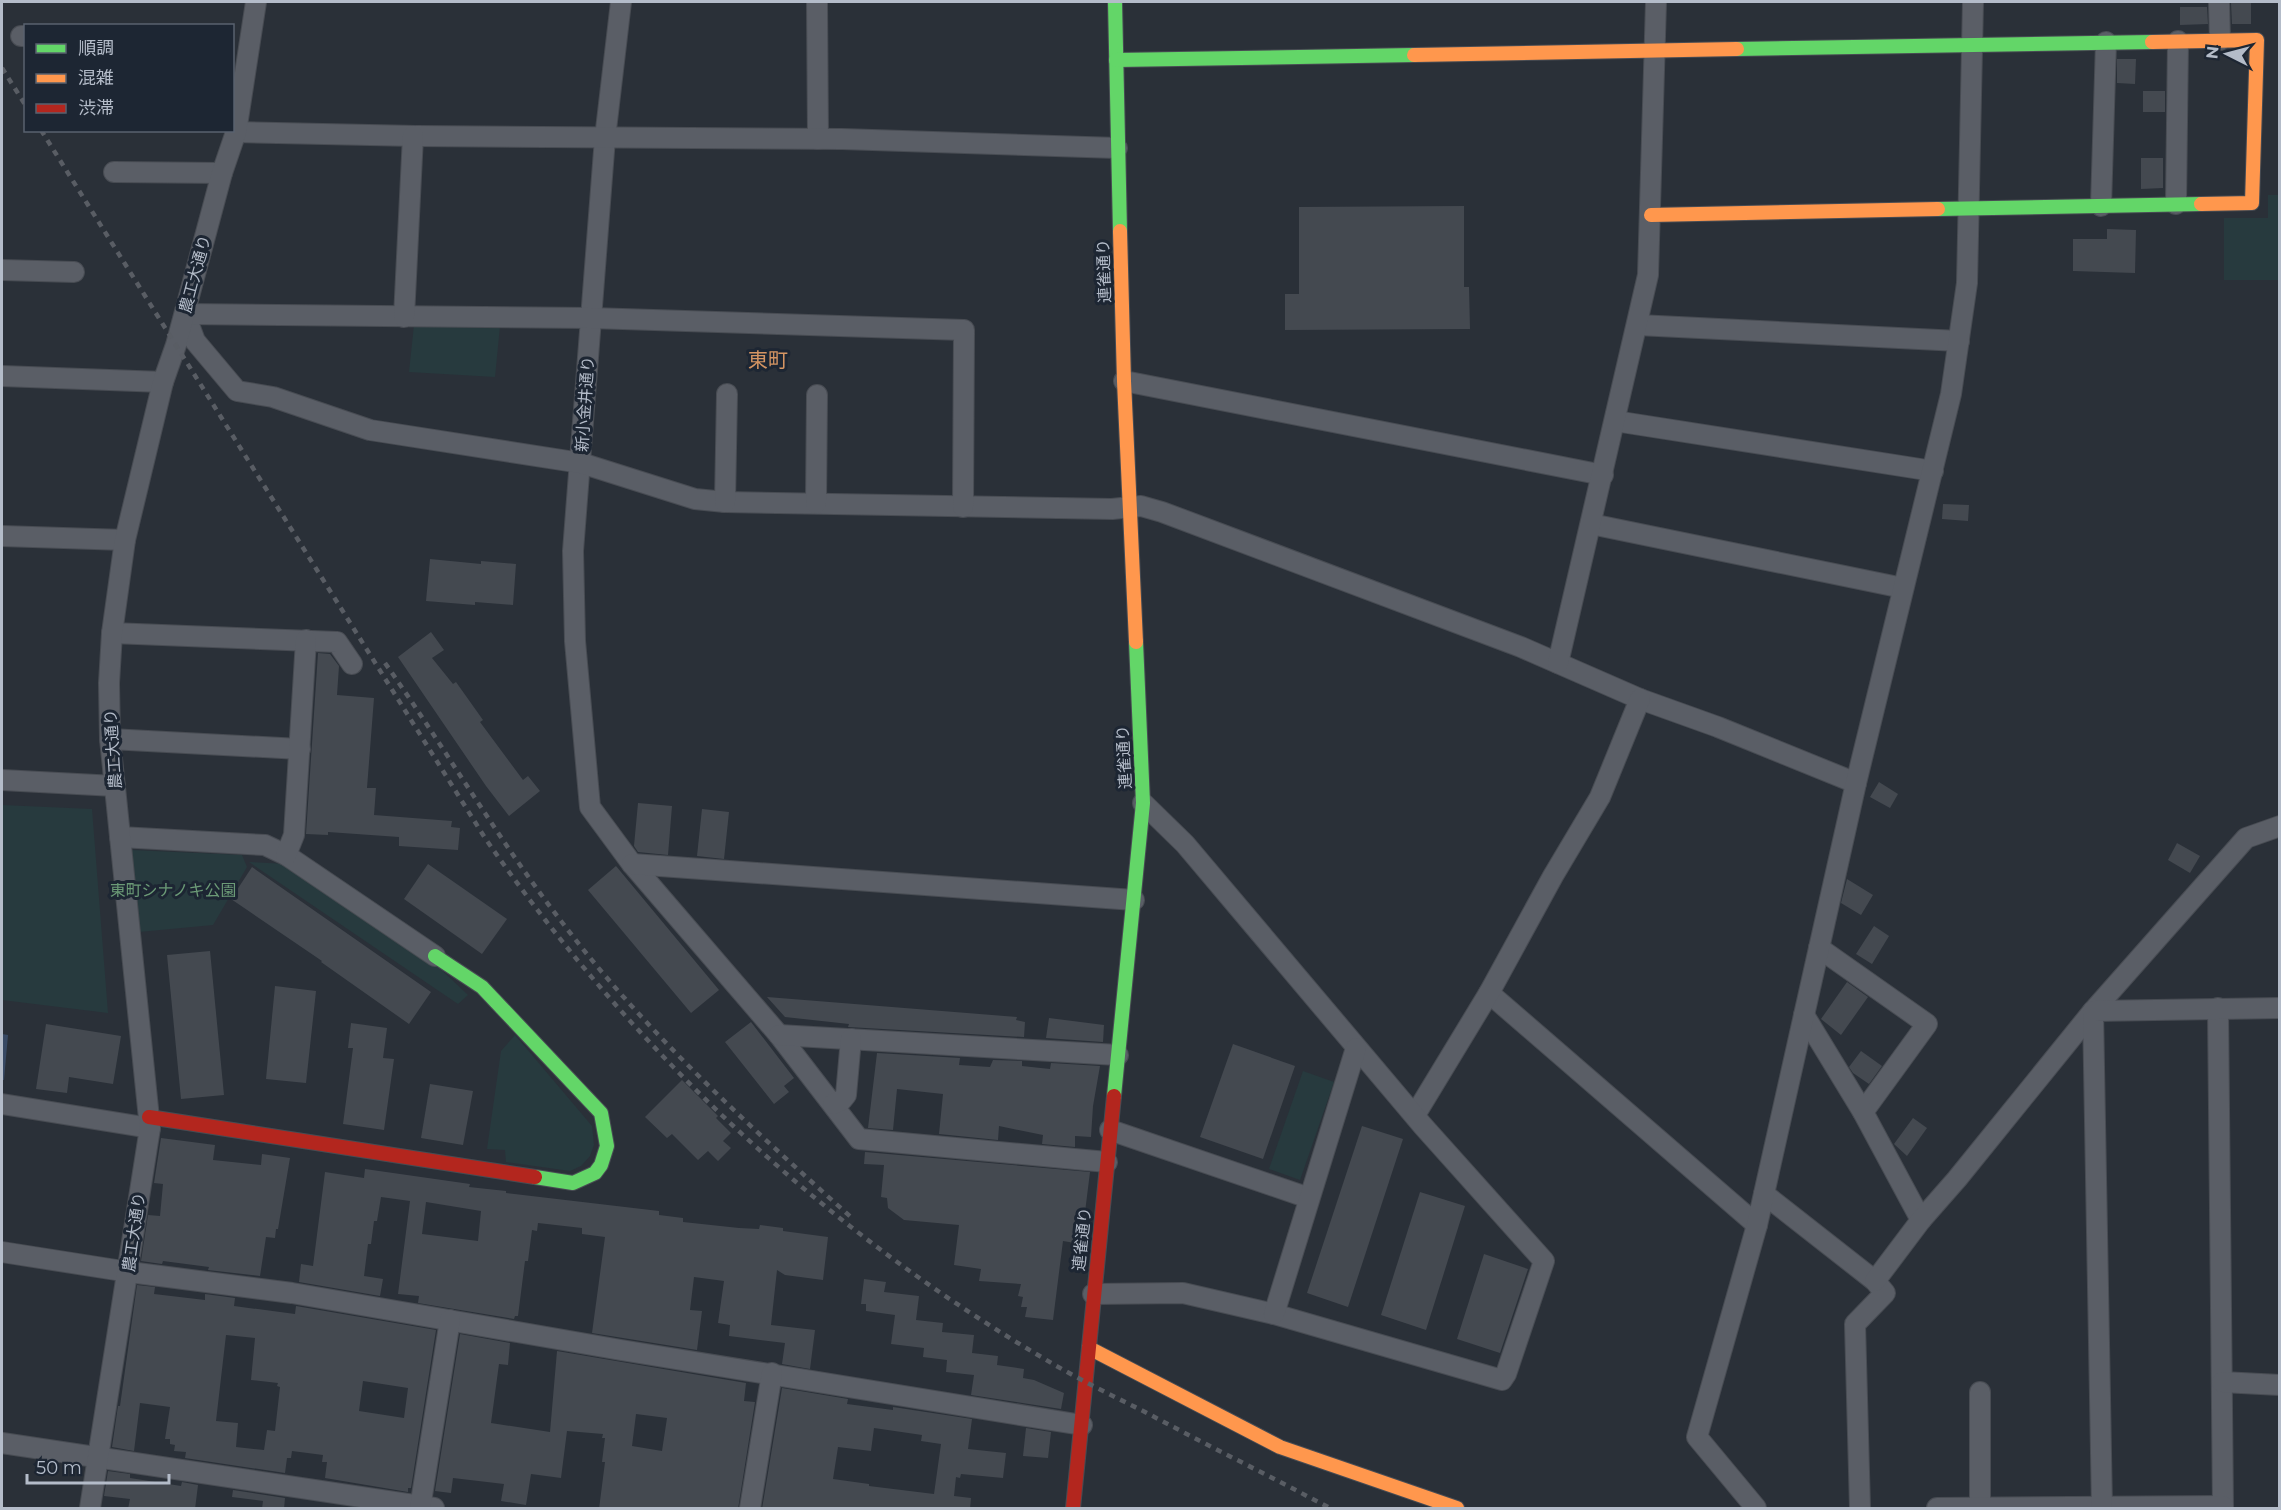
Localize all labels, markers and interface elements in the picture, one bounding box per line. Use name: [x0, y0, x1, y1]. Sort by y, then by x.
legend: [24, 24, 234, 132]
north arrow: [2197, 24, 2257, 84]
text: 順調: [78, 37, 114, 59]
text: N: [2202, 45, 2223, 60]
text: 混雑: [78, 67, 114, 89]
text: 渋滞: [78, 97, 114, 119]
street label: 農工大通り: [175, 233, 215, 315]
street label: 連雀通り: [1093, 239, 1115, 303]
district label: 東町: [748, 348, 788, 372]
street label: 新小金井通り: [572, 355, 598, 453]
street label: 農工大通り: [101, 708, 125, 790]
street label: 連雀通り: [1113, 725, 1135, 789]
park label: 東町シナノキ公園: [109, 881, 237, 900]
street label: 農工大通り: [119, 1191, 149, 1273]
street label: 連雀通り: [1069, 1206, 1095, 1272]
scale bar: [27, 1447, 170, 1485]
text: 50 m: [36, 1457, 82, 1479]

